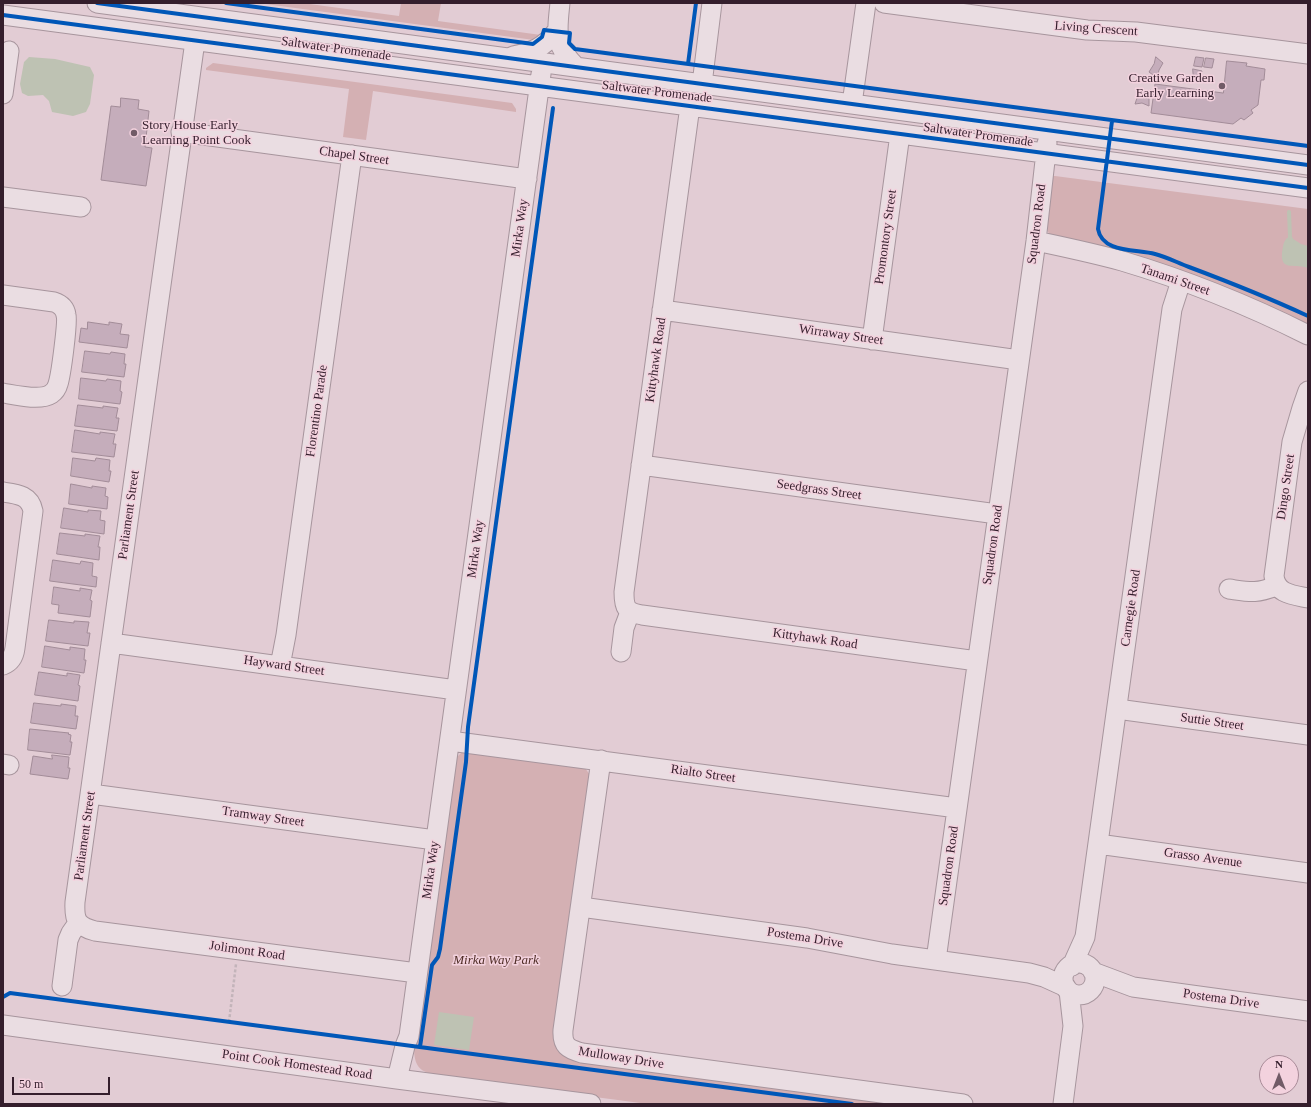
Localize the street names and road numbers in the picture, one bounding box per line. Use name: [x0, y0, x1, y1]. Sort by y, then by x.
street label: Living Crescent: [1054, 18, 1138, 40]
street label: Saltwater Promenade: [280, 34, 392, 64]
street label: Saltwater Promenade: [601, 78, 713, 106]
street label: Saltwater Promenade: [922, 120, 1034, 150]
street label: Chapel Street: [318, 143, 390, 169]
street label: Squadron Road: [1024, 183, 1050, 265]
street label: Promontory Street: [872, 189, 900, 285]
street label: Mirka Way: [508, 198, 532, 258]
street label: Tanami Street: [1138, 261, 1212, 299]
street label: Kittyhawk Road: [642, 317, 670, 403]
street label: Wirraway Street: [798, 321, 884, 349]
street label: Florentino Parade: [303, 364, 331, 458]
street label: Dingo Street: [1274, 453, 1298, 521]
street label: Parliament Street: [115, 469, 143, 561]
street label: Seedgrass Street: [776, 476, 862, 504]
street label: Squadron Road: [980, 504, 1006, 586]
street label: Mirka Way: [464, 519, 488, 579]
street label: Carnegie Road: [1118, 568, 1144, 648]
street label: Kittyhawk Road: [772, 625, 858, 653]
street label: Hayward Street: [243, 653, 325, 679]
street label: Suttie Street: [1179, 710, 1245, 734]
street label: Rialto Street: [670, 762, 736, 786]
street label: Parliament Street: [71, 790, 99, 882]
street label: Tramway Street: [221, 804, 305, 830]
street label: Squadron Road: [936, 825, 962, 907]
street label: Mirka Way: [419, 840, 443, 900]
street label: Grasso Avenue: [1163, 845, 1243, 871]
street label: Postema Drive: [766, 924, 844, 952]
street label: Jolimont Road: [208, 938, 286, 964]
street label: Postema Drive: [1182, 986, 1260, 1012]
street label: Mulloway Drive: [577, 1044, 665, 1072]
street label: Point Cook Homestead Road: [221, 1047, 373, 1083]

